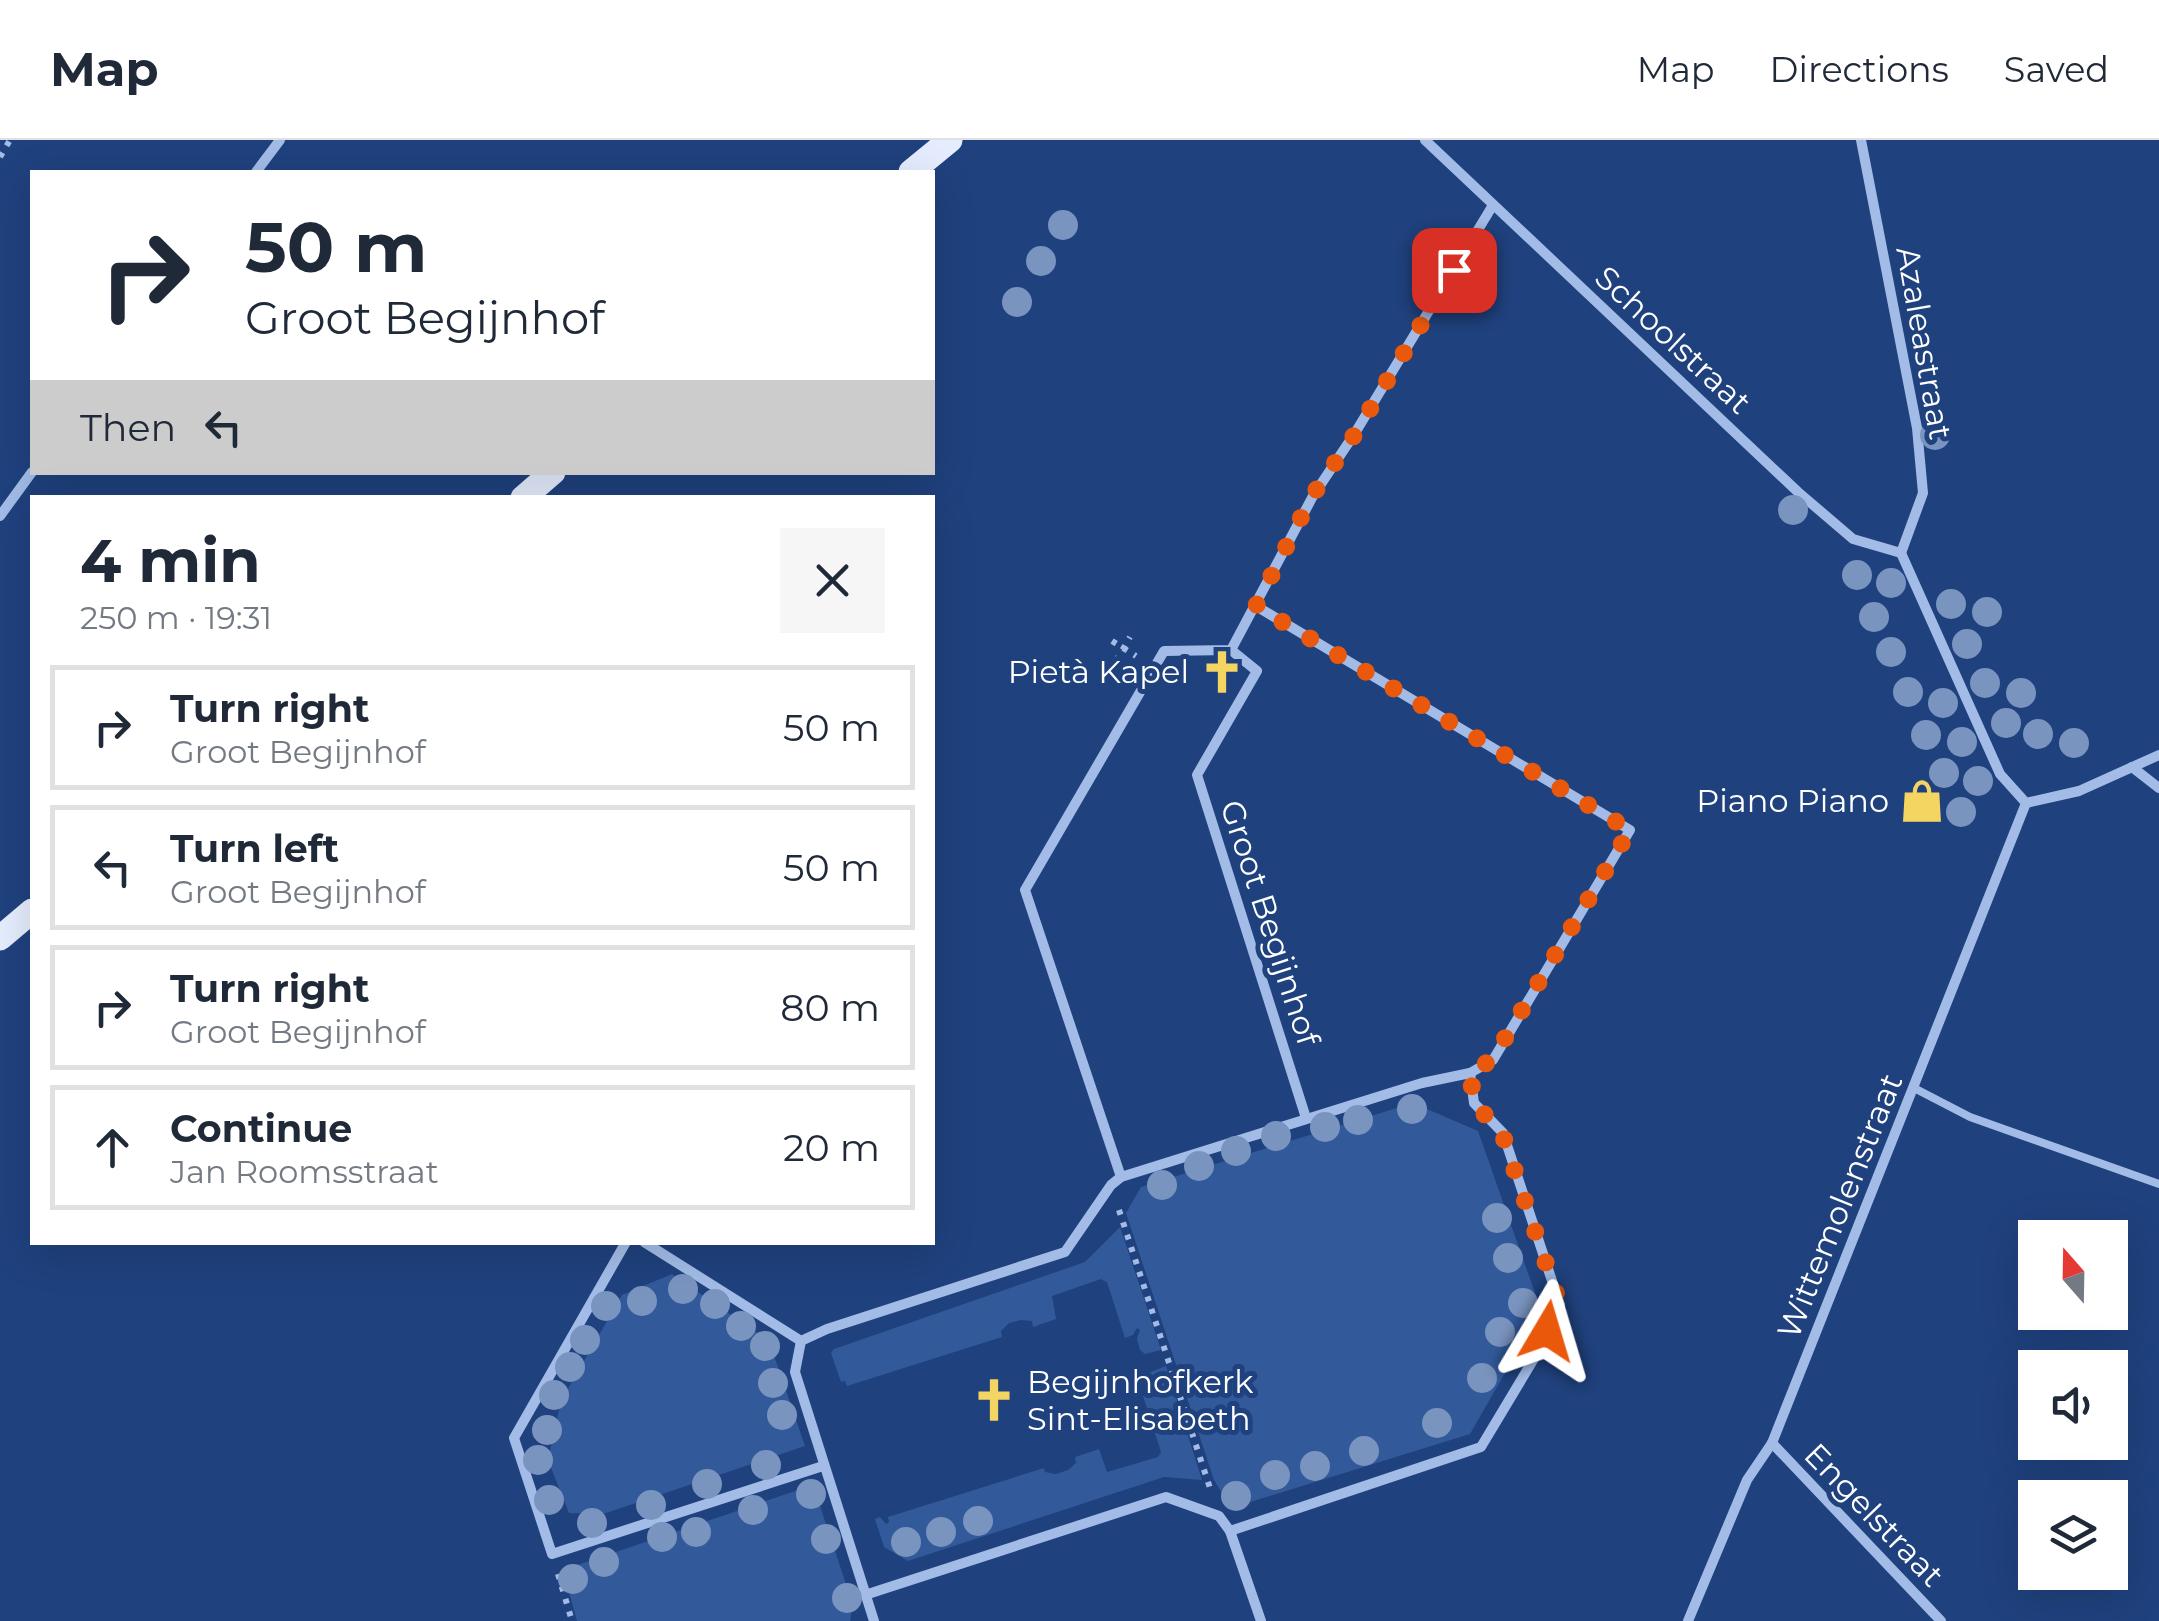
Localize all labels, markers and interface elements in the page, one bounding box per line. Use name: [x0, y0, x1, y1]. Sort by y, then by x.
text: Map: [50, 40, 159, 98]
text: Map: [1637, 48, 1715, 91]
text: Directions: [1770, 48, 1949, 91]
text: Saved: [2004, 48, 2109, 91]
text: 50 m: [245, 204, 427, 290]
icon: right: [80, 210, 210, 340]
pin: [1412, 228, 1497, 313]
icon: arrive: [1427, 243, 1482, 298]
street label: Azaleastraat: [1888, 243, 1961, 443]
street label: Schoolstraat: [1587, 258, 1759, 422]
text: Groot Begijnhof: [245, 290, 604, 345]
icon: left: [196, 400, 251, 455]
text: Then: [80, 404, 176, 451]
text: 4 min: [80, 524, 261, 597]
button: close: [780, 528, 885, 633]
text: 250 m · 19:31: [80, 598, 272, 637]
church icon: Pietà Kapel: [1198, 648, 1246, 696]
place label: Pietà Kapel: [1008, 652, 1189, 691]
text: Turn right: [170, 685, 369, 732]
icon: right: [85, 700, 140, 755]
text: 50 m: [783, 704, 880, 751]
text: Groot Begijnhof: [170, 732, 426, 771]
shop icon: Piano Piano: [1898, 777, 1946, 825]
place label: Piano Piano: [1696, 781, 1889, 820]
street label: Groot Begijnhof: [1212, 795, 1329, 1052]
text: Turn left: [170, 825, 339, 872]
icon: left: [85, 840, 140, 895]
text: 50 m: [783, 844, 880, 891]
text: Groot Begijnhof: [170, 872, 426, 911]
text: Turn right: [170, 965, 369, 1012]
icon: right: [85, 980, 140, 1035]
text: 80 m: [780, 984, 880, 1031]
text: Groot Begijnhof: [170, 1012, 426, 1051]
street label: Wittemolenstraat: [1769, 1068, 1910, 1344]
text: Continue: [170, 1105, 352, 1152]
icon: ahead: [85, 1120, 140, 1175]
text: 20 m: [783, 1124, 880, 1171]
text: Jan Roomsstraat: [170, 1152, 439, 1191]
north arrow: [2018, 1220, 2128, 1330]
map controls: [2018, 1220, 2128, 1590]
position arrow: [1495, 1279, 1599, 1383]
button: sound: [2018, 1350, 2128, 1460]
place label: Begijnhofkerk Sint-Elisabeth: [1027, 1362, 1253, 1438]
church icon: Begijnhofkerk Sint-Elisabeth: [970, 1376, 1018, 1424]
street label: Engelstraat: [1796, 1435, 1952, 1594]
button: layers: [2018, 1480, 2128, 1590]

